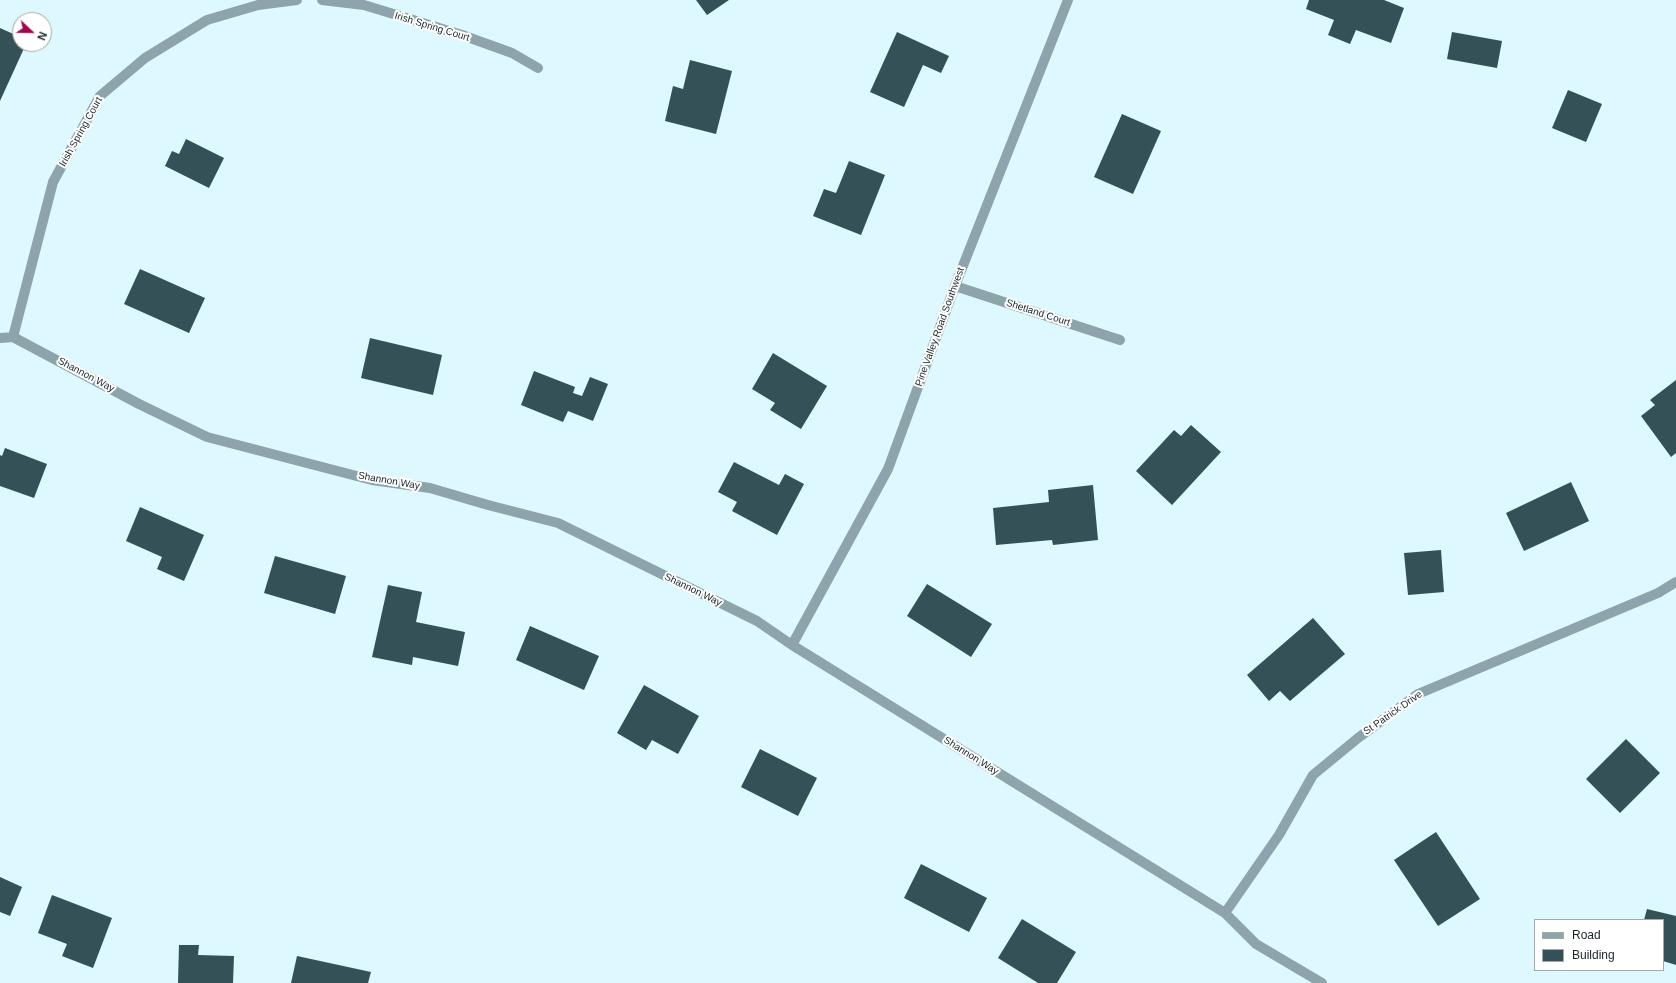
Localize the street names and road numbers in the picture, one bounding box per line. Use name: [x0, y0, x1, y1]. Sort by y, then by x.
street label: Irish Spring Court: [393, 10, 471, 44]
street label: Irish Spring Court: [57, 95, 105, 169]
street label: Pine Valley Road Southwest: [913, 266, 967, 388]
street label: Shetland Court: [1004, 297, 1072, 329]
street label: Shannon Way: [56, 355, 116, 395]
street label: Shannon Way: [357, 470, 421, 492]
street label: Shannon Way: [662, 571, 724, 609]
street label: St Patrick Drive: [1361, 688, 1425, 738]
street label: Shannon Way: [941, 734, 1001, 778]

